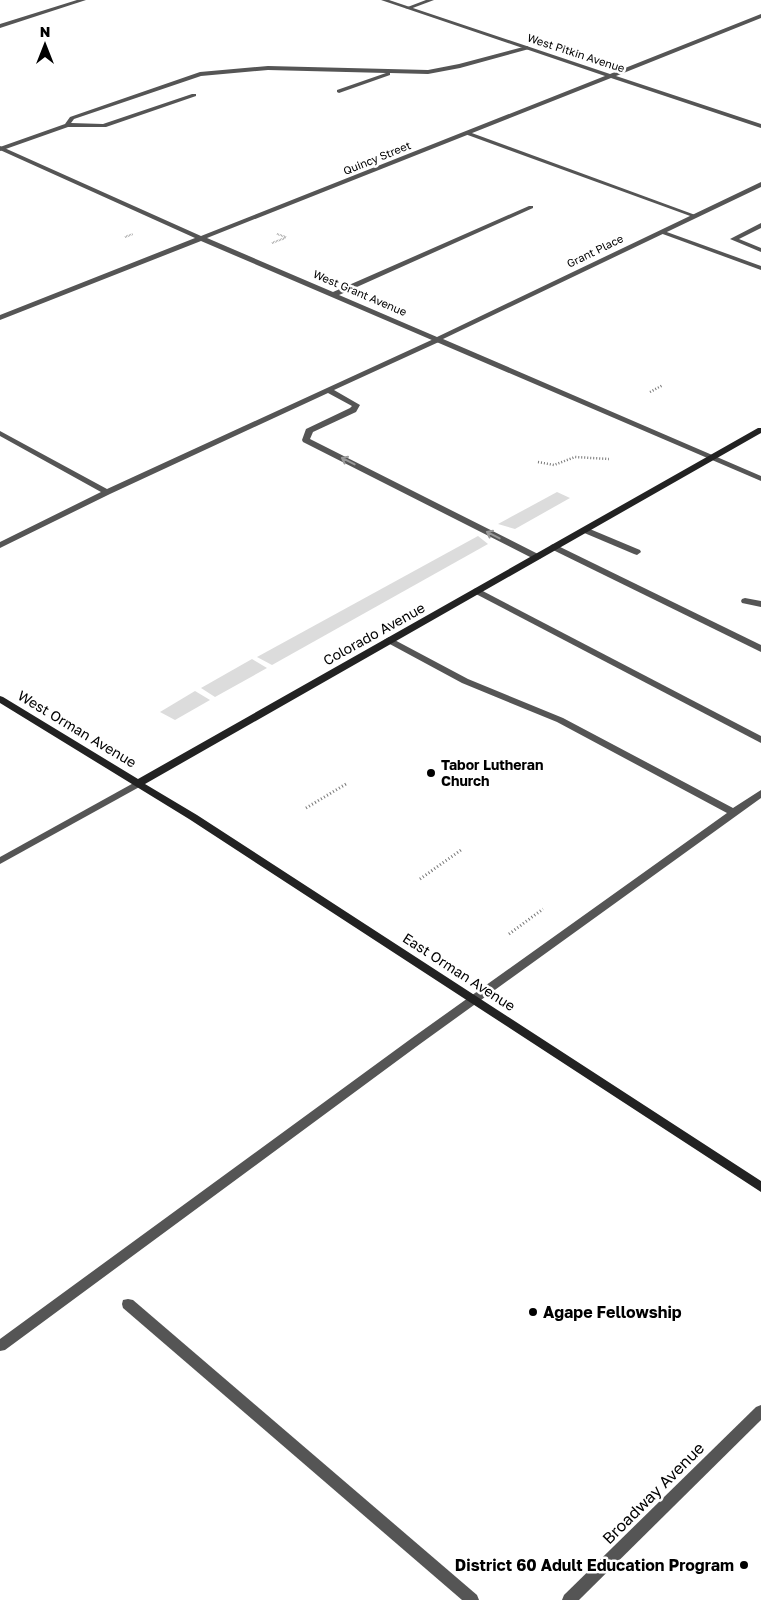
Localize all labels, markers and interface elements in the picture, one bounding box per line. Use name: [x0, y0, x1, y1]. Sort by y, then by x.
north arrow: [20, 20, 70, 70]
text: N: [40, 23, 50, 40]
street label: West Pitkin Avenue: [526, 31, 626, 74]
street label: Quincy Street: [341, 138, 413, 177]
street label: Grant Place: [564, 231, 625, 270]
street label: West Grant Avenue: [312, 267, 409, 318]
one-way arrow: [341, 456, 356, 466]
one-way arrow: [486, 530, 501, 540]
street label: Colorado Avenue: [320, 599, 428, 669]
street label: West Orman Avenue: [15, 686, 140, 771]
place label: Tabor Lutheran Church: [441, 756, 543, 789]
marker: Tabor Lutheran Church: [425, 767, 437, 779]
street label: East Orman Avenue: [400, 929, 519, 1014]
place label: Agape Fellowship: [543, 1302, 682, 1322]
marker: Agape Fellowship: [527, 1306, 539, 1318]
street label: Broadway Avenue: [598, 1438, 708, 1548]
place label: District 60 Adult Education Program: [455, 1555, 734, 1575]
marker: District 60 Adult Education Program: [738, 1559, 750, 1571]

